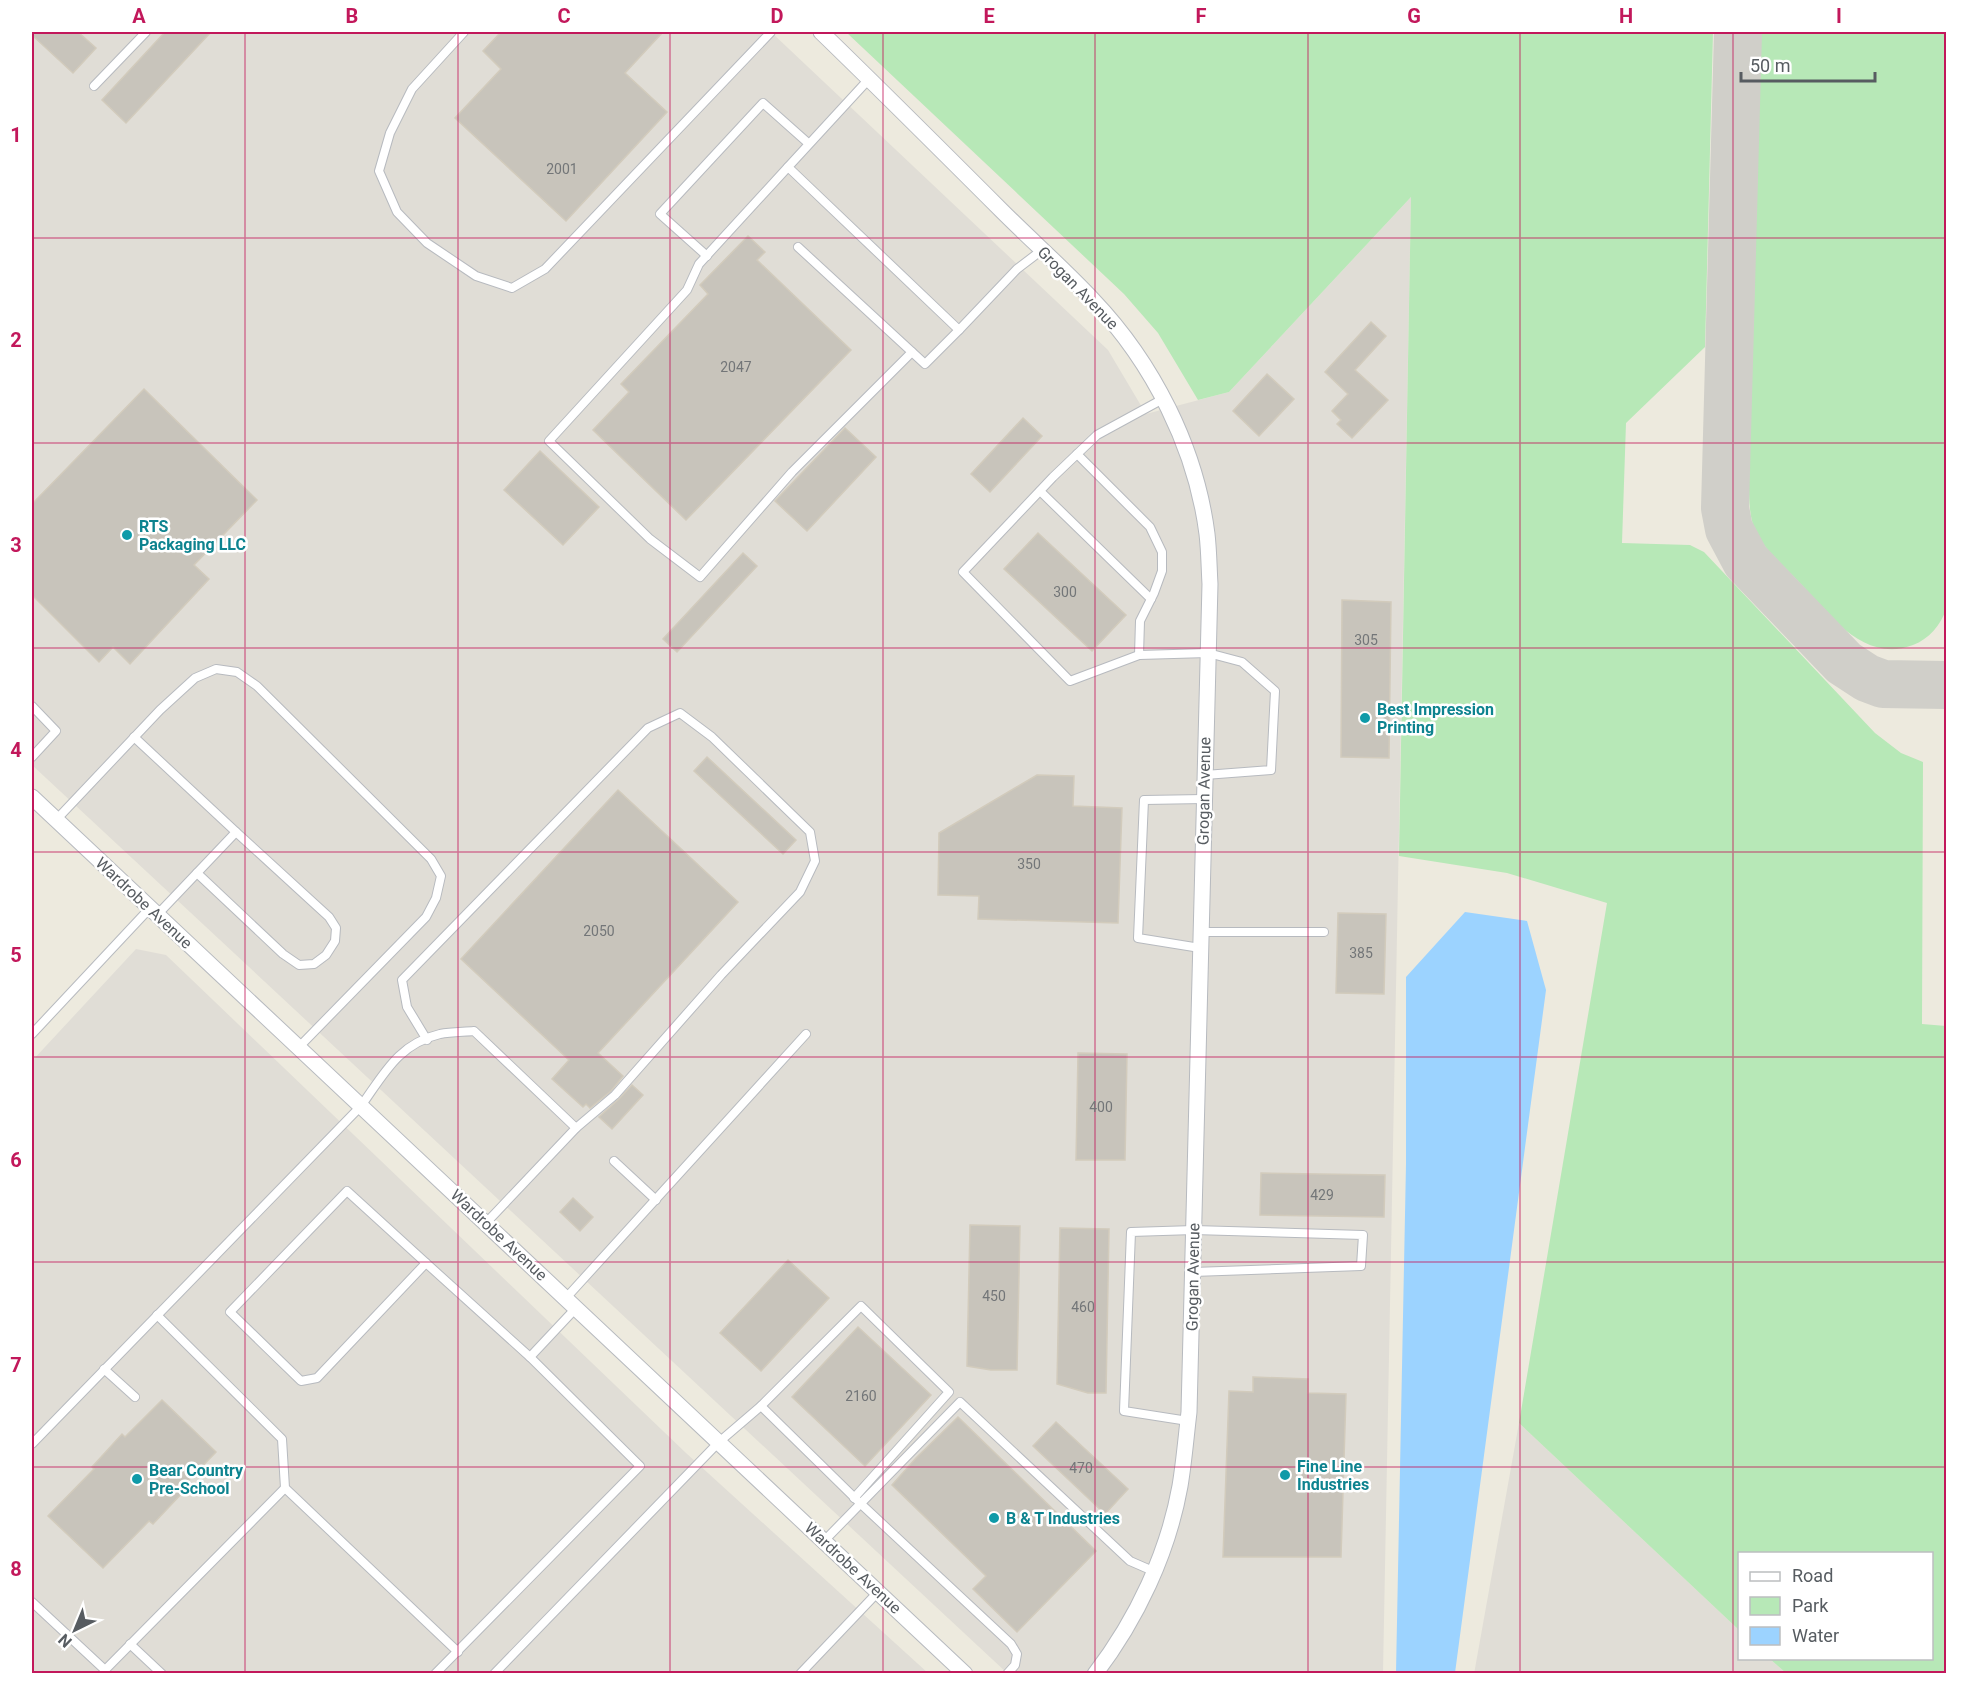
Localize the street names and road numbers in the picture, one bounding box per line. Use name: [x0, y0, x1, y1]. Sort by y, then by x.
street label: Grogan Avenue: [1034, 243, 1122, 333]
street label: Grogan Avenue: [1194, 737, 1214, 845]
street label: Wardrobe Avenue: [92, 853, 196, 953]
street label: Wardrobe Avenue: [447, 1185, 551, 1285]
street label: Grogan Avenue: [1183, 1223, 1203, 1331]
street label: Wardrobe Avenue: [801, 1518, 905, 1618]

